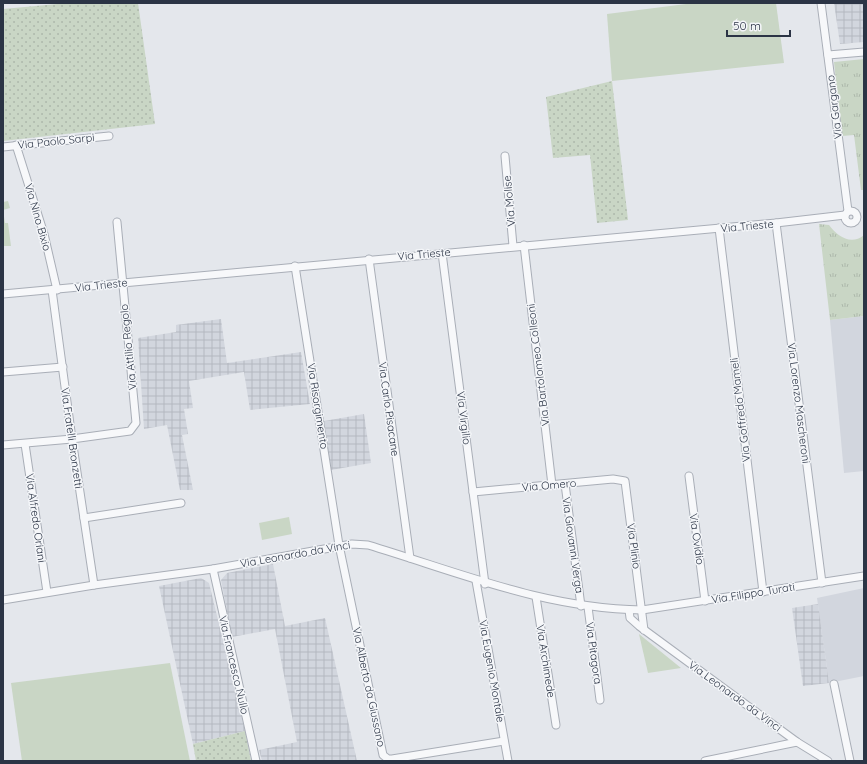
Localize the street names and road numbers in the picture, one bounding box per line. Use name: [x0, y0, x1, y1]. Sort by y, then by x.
street label: Via Gargano: [823, 74, 845, 140]
street label: Via Paolo Sarpi: [17, 130, 95, 152]
street label: Via Molise: [500, 175, 518, 227]
street label: Via Nino Bixio: [22, 182, 54, 253]
street label: Via Trieste: [720, 217, 774, 235]
street label: Via Trieste: [397, 245, 451, 263]
street label: Via Trieste: [74, 275, 128, 295]
street label: Via Attilio Regolo: [116, 303, 139, 391]
street label: Via Bartolomeo Colleoni: [524, 303, 552, 427]
street label: Via Lorenzo Mascheroni: [785, 342, 813, 464]
street label: Via Goffredo Mameli: [727, 357, 753, 463]
street label: Via Carlo Pisacane: [375, 361, 403, 457]
street label: Via Risorgimento: [304, 362, 332, 450]
street label: Via Fratelli Bronzetti: [58, 387, 86, 489]
street label: Via Virgilio: [454, 390, 474, 446]
street label: Via Alfredo Oriani: [23, 473, 49, 563]
street label: Via Omero: [521, 476, 577, 494]
street label: Via Giovanni Verga: [559, 496, 587, 594]
street label: Via Ovidio: [686, 512, 708, 566]
street label: Via Plinio: [624, 522, 644, 570]
street label: Via Leonardo da Vinci: [239, 537, 351, 571]
street label: Via Filippo Turati: [710, 579, 796, 607]
street label: Via Francesco Nullo: [216, 614, 252, 716]
street label: Via Eugenio Montale: [476, 619, 508, 723]
street label: Via Pitagora: [583, 621, 605, 685]
street label: Via Archimede: [533, 623, 559, 699]
street label: Via Alberto da Giussano: [349, 626, 389, 749]
street label: Via Leonardo da Vinci: [686, 657, 784, 735]

